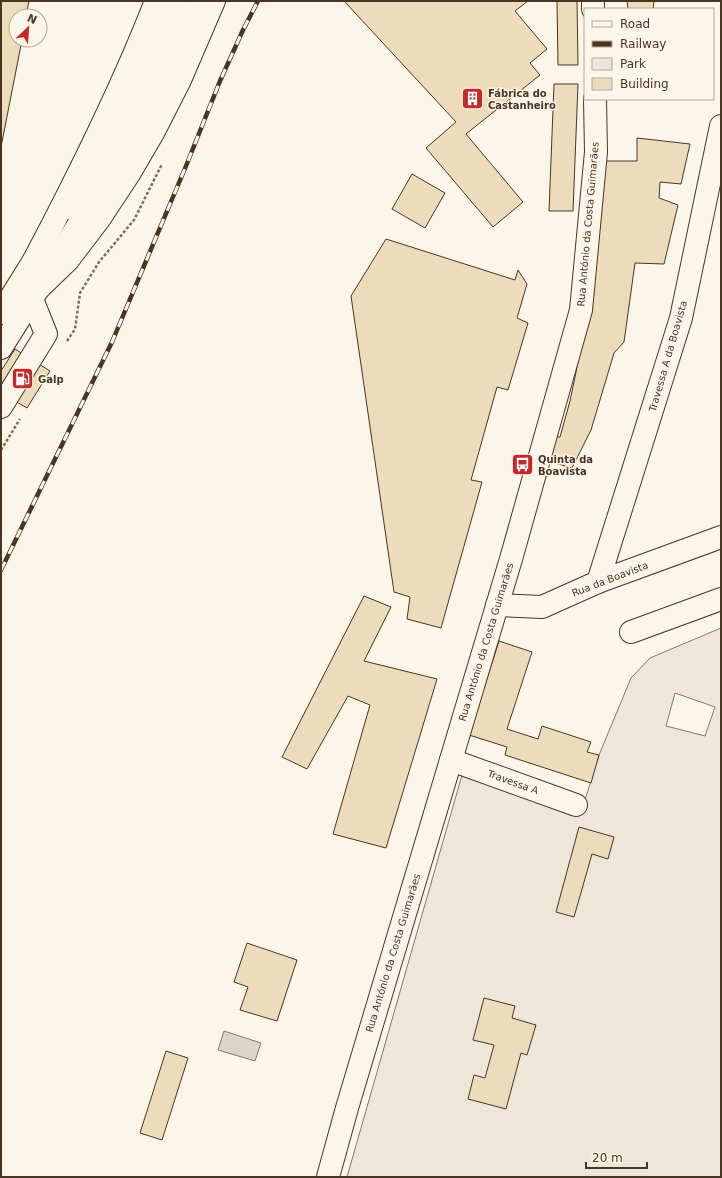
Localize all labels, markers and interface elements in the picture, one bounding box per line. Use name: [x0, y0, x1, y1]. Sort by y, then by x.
north arrow: [8, 8, 48, 48]
legend: [584, 8, 714, 100]
text: N: [25, 12, 39, 27]
text: Road: [620, 17, 650, 31]
text: Railway: [620, 37, 666, 51]
text: Park: [620, 57, 646, 71]
text: Building: [620, 77, 669, 91]
building icon: Fábrica do Castanheiro: [459, 86, 485, 112]
place label: Fábrica do Castanheiro: [488, 88, 556, 111]
street label: Rua António da Costa Guimarães: [575, 141, 601, 307]
street label: Travessa A da Boavista: [647, 299, 689, 414]
fuel station icon: Galp: [10, 366, 36, 392]
place label: Galp: [38, 374, 64, 385]
bus stop icon: Quinta da Boavista: [509, 452, 535, 478]
place label: Quinta da Boavista: [538, 454, 593, 477]
street label: Rua da Boavista: [570, 559, 650, 599]
street label: Rua António da Costa Guimarães: [457, 561, 515, 723]
street label: Travessa A: [485, 767, 540, 796]
street label: Rua António da Costa Guimarães: [364, 872, 422, 1034]
scale bar: [586, 1144, 647, 1170]
text: 20 m: [592, 1151, 623, 1165]

